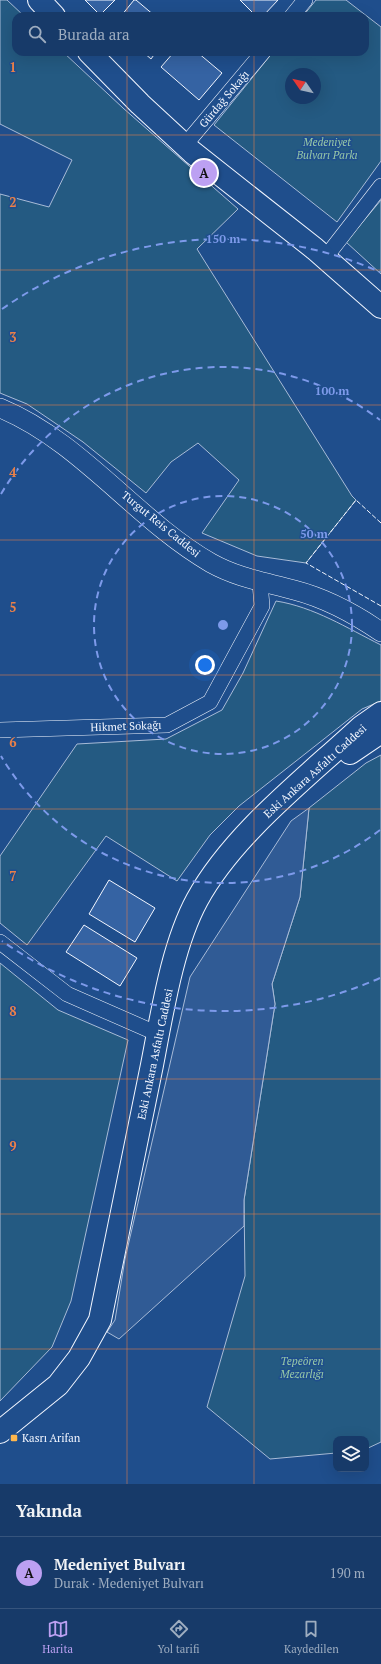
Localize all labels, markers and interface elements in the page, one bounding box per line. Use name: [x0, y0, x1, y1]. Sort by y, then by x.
search box: [12, 12, 369, 56]
icon: search: [26, 23, 48, 45]
text: Burada ara: [58, 24, 130, 44]
text: 1: [9, 58, 17, 76]
street label: Gürdağ Sokağı: [196, 67, 252, 131]
north arrow: [285, 68, 321, 104]
park label: Medeniyet Bulvarı Parkı: [295, 135, 358, 162]
pin: A: [191, 158, 217, 188]
text: 2: [9, 193, 17, 211]
text: 150 m: [206, 231, 240, 246]
text: 3: [9, 328, 17, 346]
text: 100 m: [315, 383, 349, 398]
text: 4: [9, 463, 17, 481]
street label: Turgut Reis Caddesi: [119, 488, 203, 560]
text: 50 m: [300, 526, 328, 541]
text: 5: [9, 598, 17, 616]
centre of rings: [216, 618, 230, 632]
your location: [195, 655, 215, 675]
street label: Hikmet Sokağı: [90, 718, 162, 734]
street label: Eski Ankara Asfaltı Caddesi: [261, 721, 369, 821]
text: 6: [9, 733, 17, 751]
text: 7: [9, 867, 17, 885]
street label: Eski Ankara Asfaltı Caddesi: [134, 987, 176, 1121]
text: 8: [9, 1002, 17, 1020]
text: 9: [9, 1137, 17, 1155]
park label: Tepeören Mezarlığı: [279, 1354, 324, 1381]
place label: Kasrı Arifan: [22, 1431, 81, 1445]
marker: Kasrı Arifan: [9, 1433, 19, 1443]
map controls: [333, 1436, 369, 1472]
button: layers: [333, 1436, 369, 1472]
text: Yakında: [16, 1499, 82, 1522]
text: Medeniyet Bulvarı: [54, 1554, 185, 1574]
text: A: [24, 1564, 34, 1582]
text: 190 m: [330, 1564, 365, 1582]
text: Durak · Medeniyet Bulvarı: [54, 1574, 204, 1592]
tab: Harita: [42, 1618, 73, 1656]
tab: Yol tarifi: [158, 1618, 200, 1656]
tab: Kaydedilen: [284, 1618, 339, 1656]

